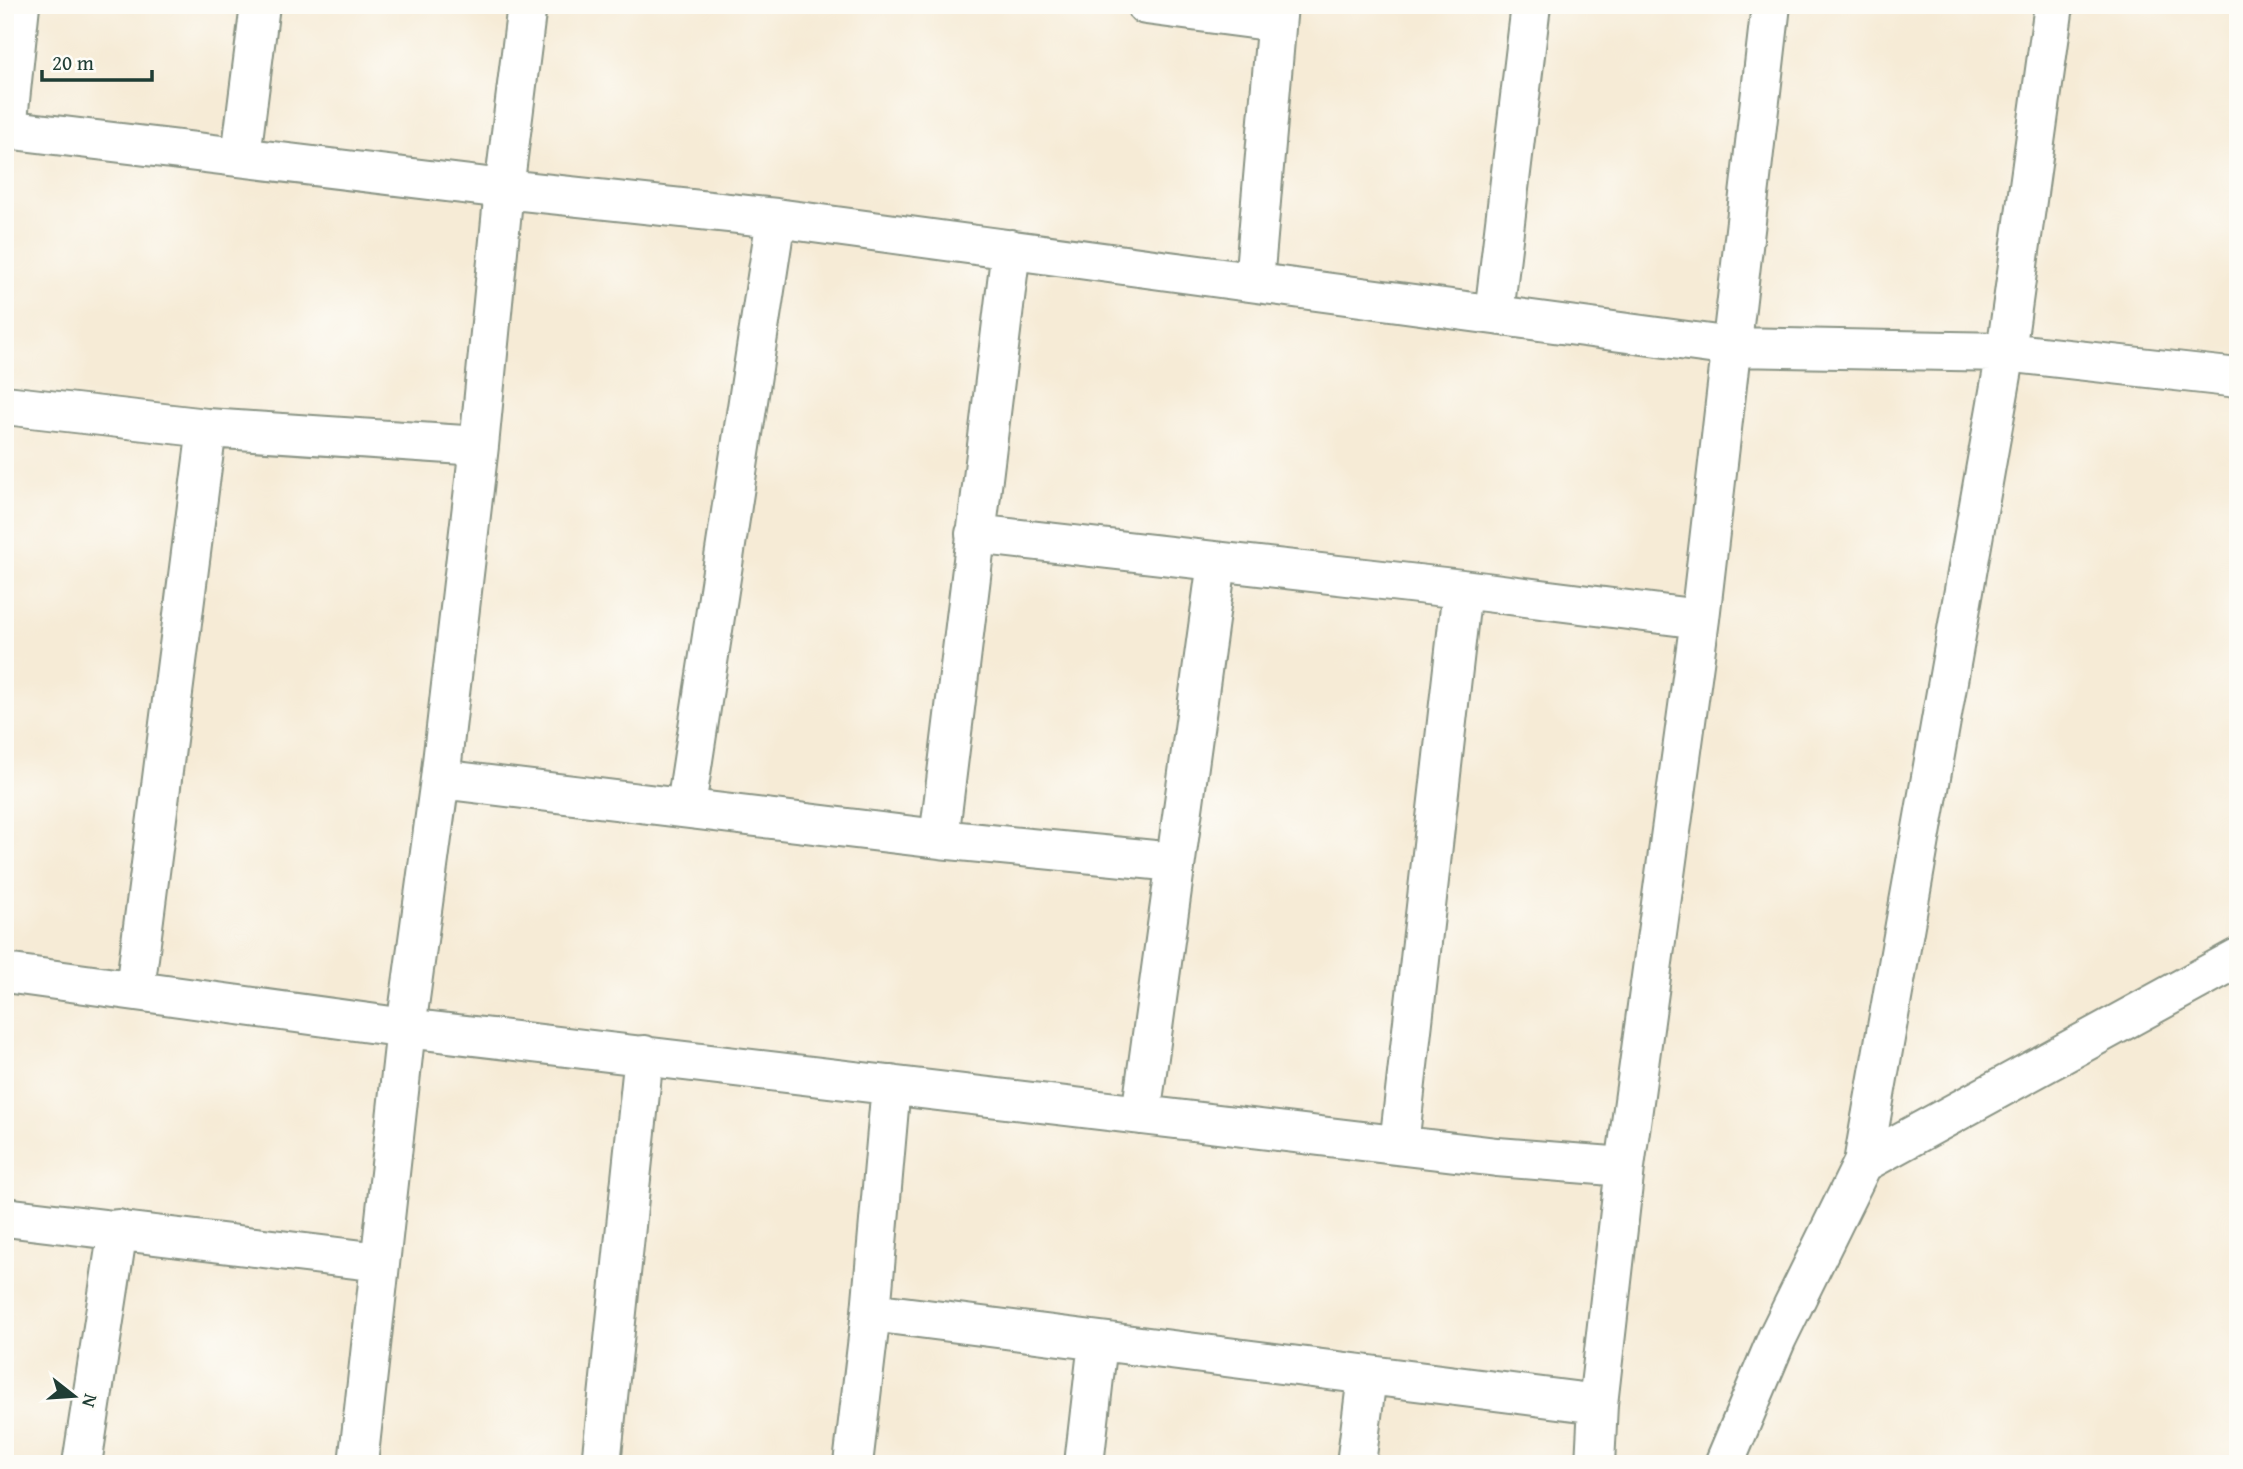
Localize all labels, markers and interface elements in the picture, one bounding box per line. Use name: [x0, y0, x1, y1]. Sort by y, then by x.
scale bar: [42, 38, 152, 82]
text: 20 m: [52, 47, 94, 78]
north arrow: [38, 1360, 108, 1430]
text: N: [75, 1391, 106, 1411]

